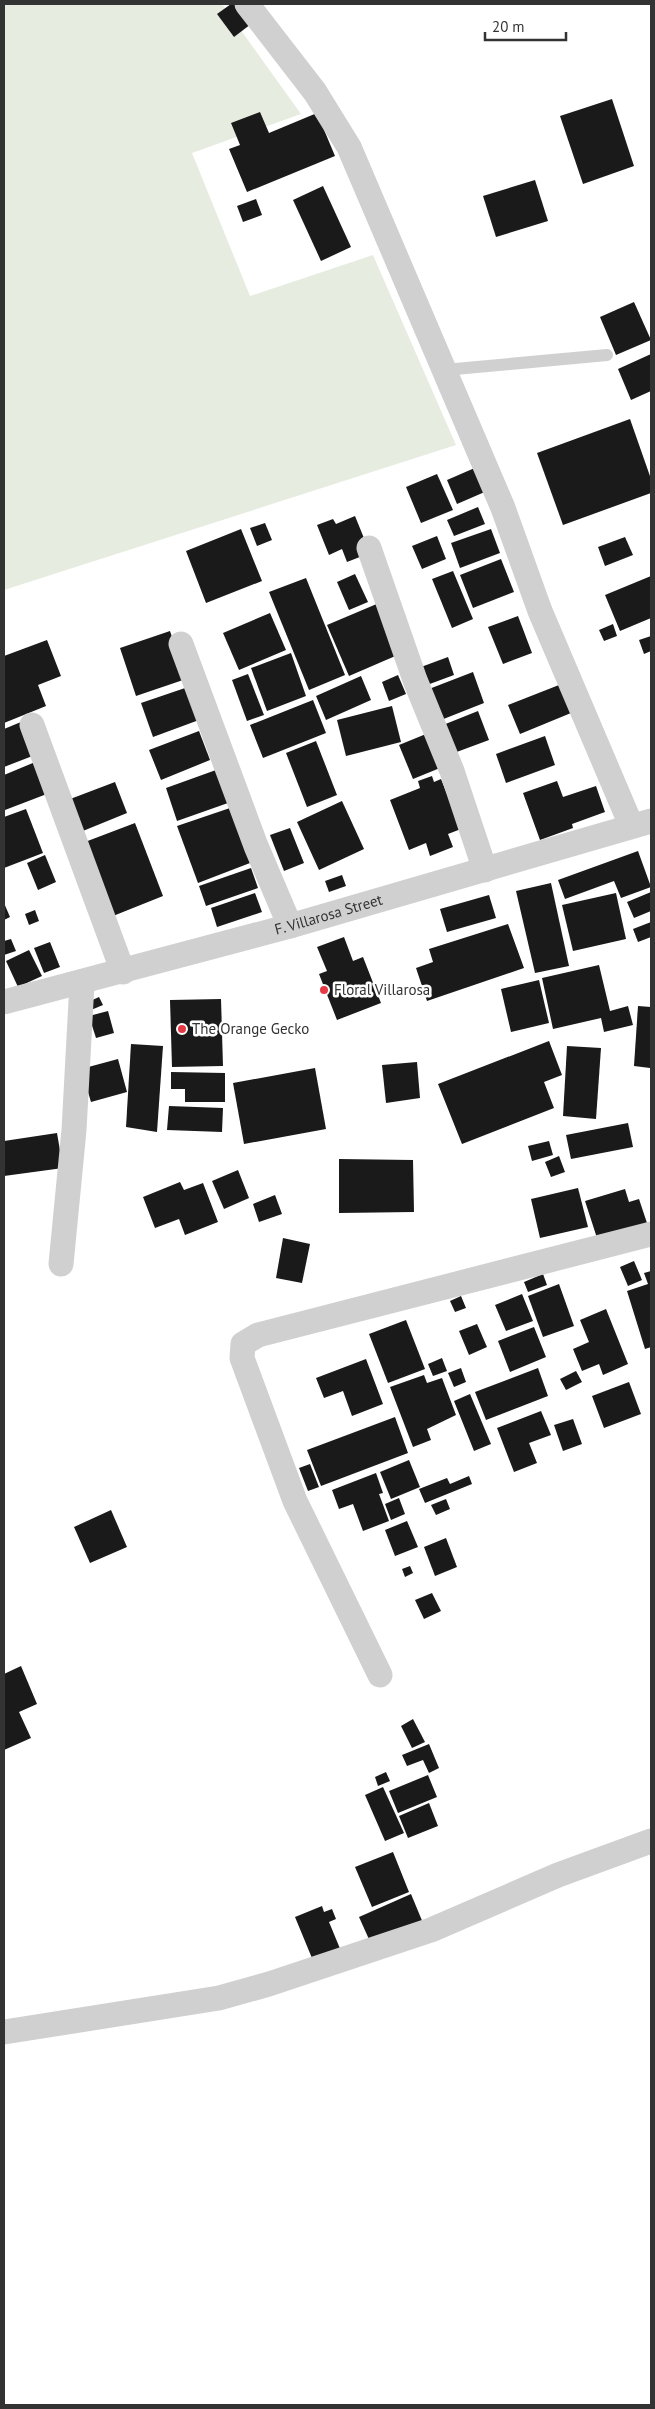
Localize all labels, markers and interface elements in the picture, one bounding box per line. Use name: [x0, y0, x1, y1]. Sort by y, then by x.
scale bar: [485, 10, 566, 42]
text: 20 m: [492, 17, 525, 36]
street label: F. Villarosa Street: [272, 890, 385, 939]
place label: Floral Villarosa: [334, 980, 430, 999]
marker: Floral Villarosa: [318, 984, 330, 996]
place label: The Orange Gecko: [192, 1019, 309, 1038]
marker: The Orange Gecko: [176, 1023, 188, 1035]

